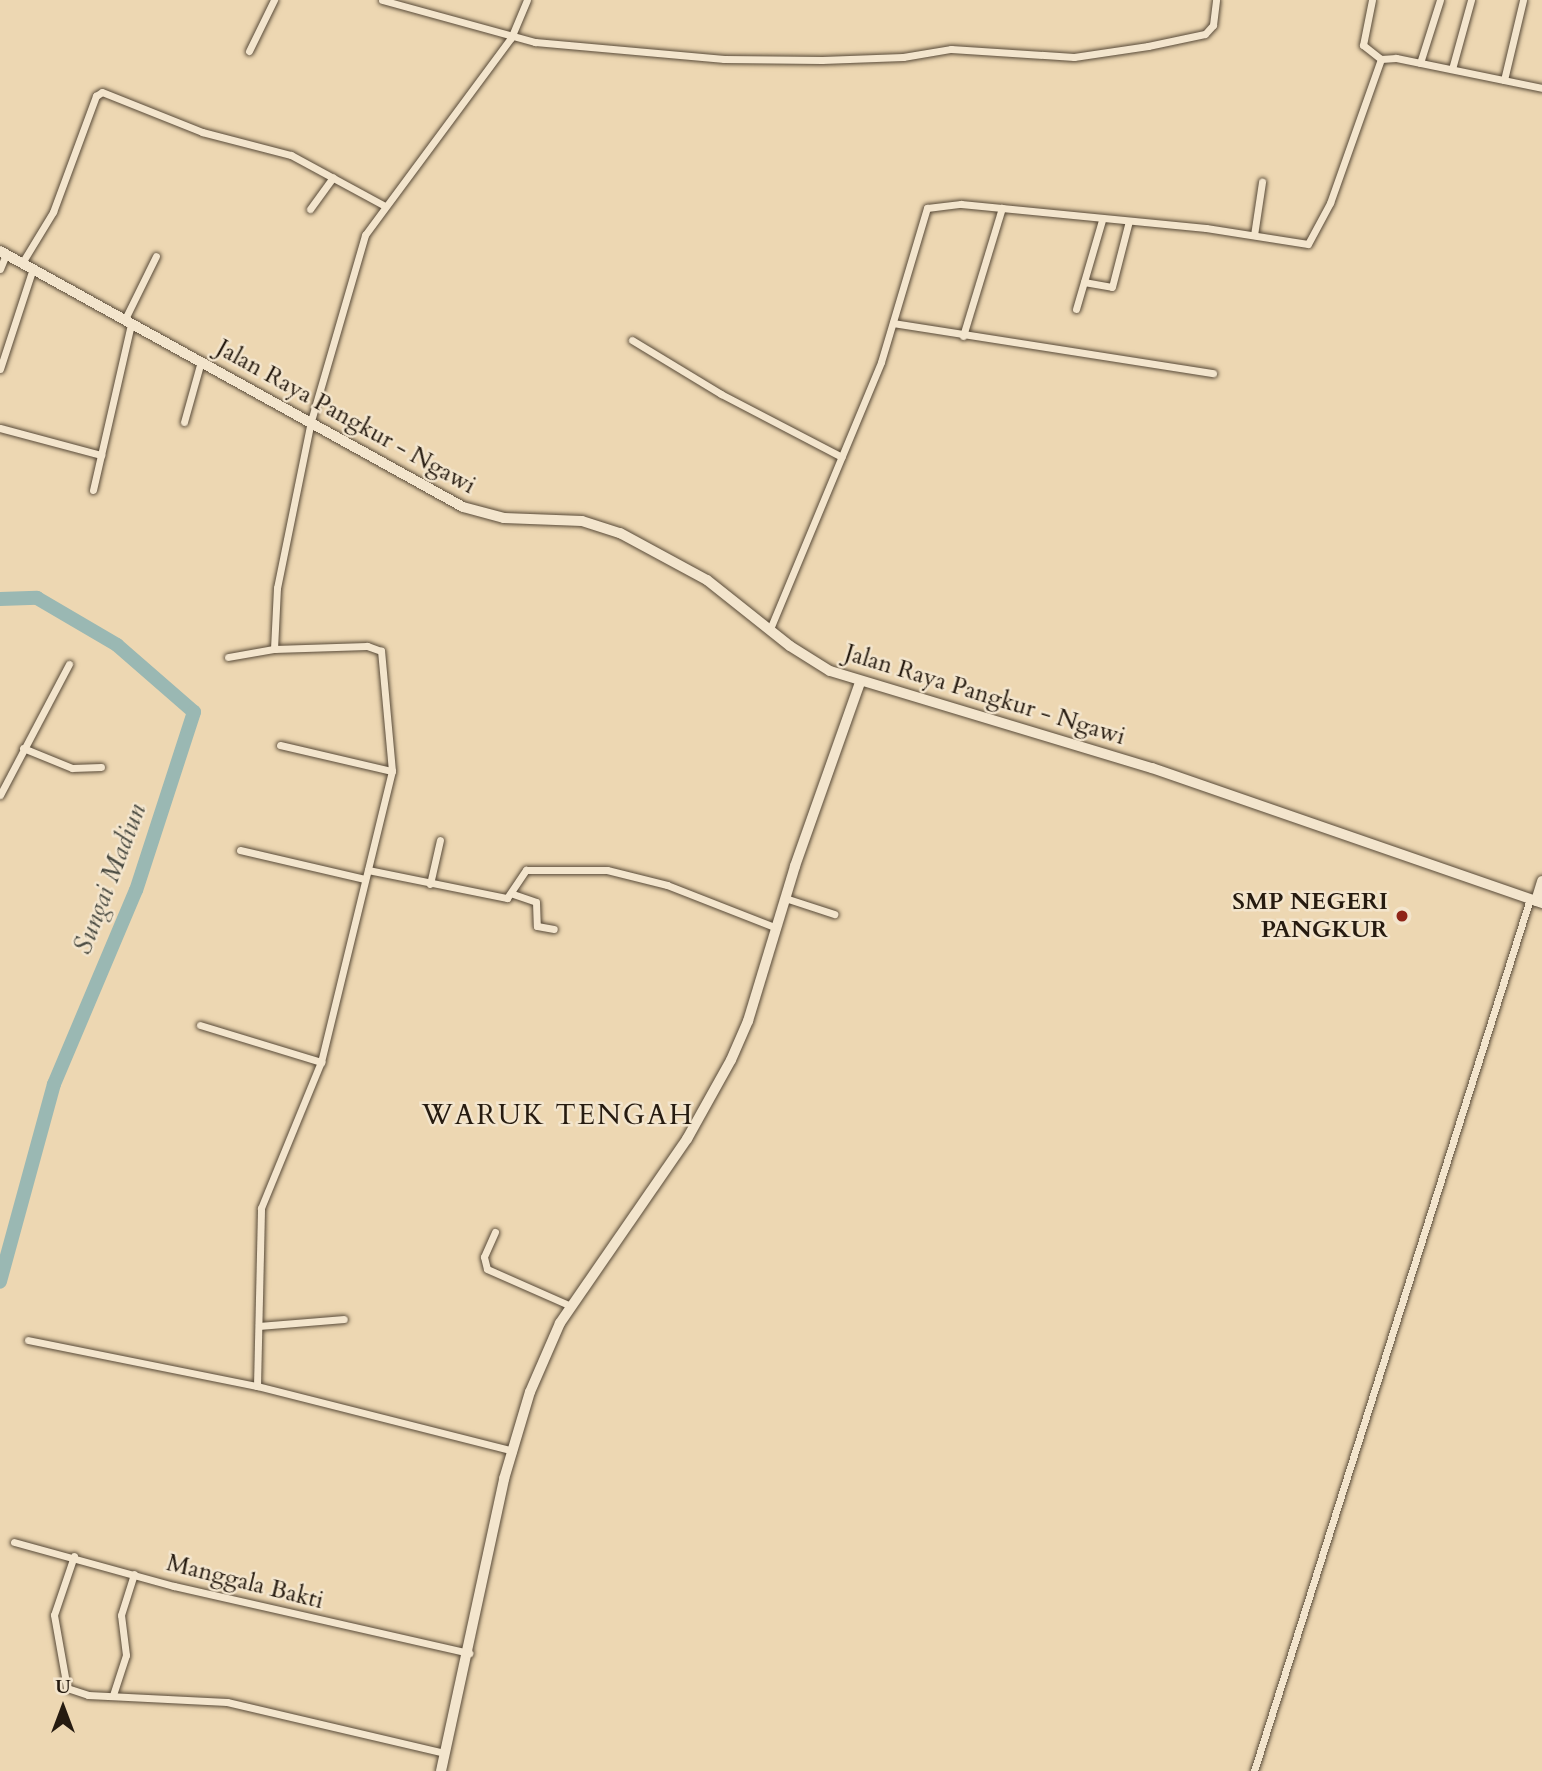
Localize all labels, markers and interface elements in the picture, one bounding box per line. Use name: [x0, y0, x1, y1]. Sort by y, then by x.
street label: Jalan Raya Pangkur - Ngawi: [211, 334, 481, 500]
street label: Jalan Raya Pangkur - Ngawi: [841, 639, 1129, 751]
water label: Sungai Madiun: [67, 800, 153, 958]
place label: SMP NEGERI PANGKUR: [1232, 888, 1388, 944]
marker: SMP NEGERI PANGKUR: [1394, 908, 1410, 924]
district label: WARUK TENGAH: [423, 1098, 693, 1132]
street label: Manggala Bakti: [164, 1549, 326, 1615]
north arrow: [28, 1673, 98, 1743]
text: U: [55, 1674, 71, 1700]

